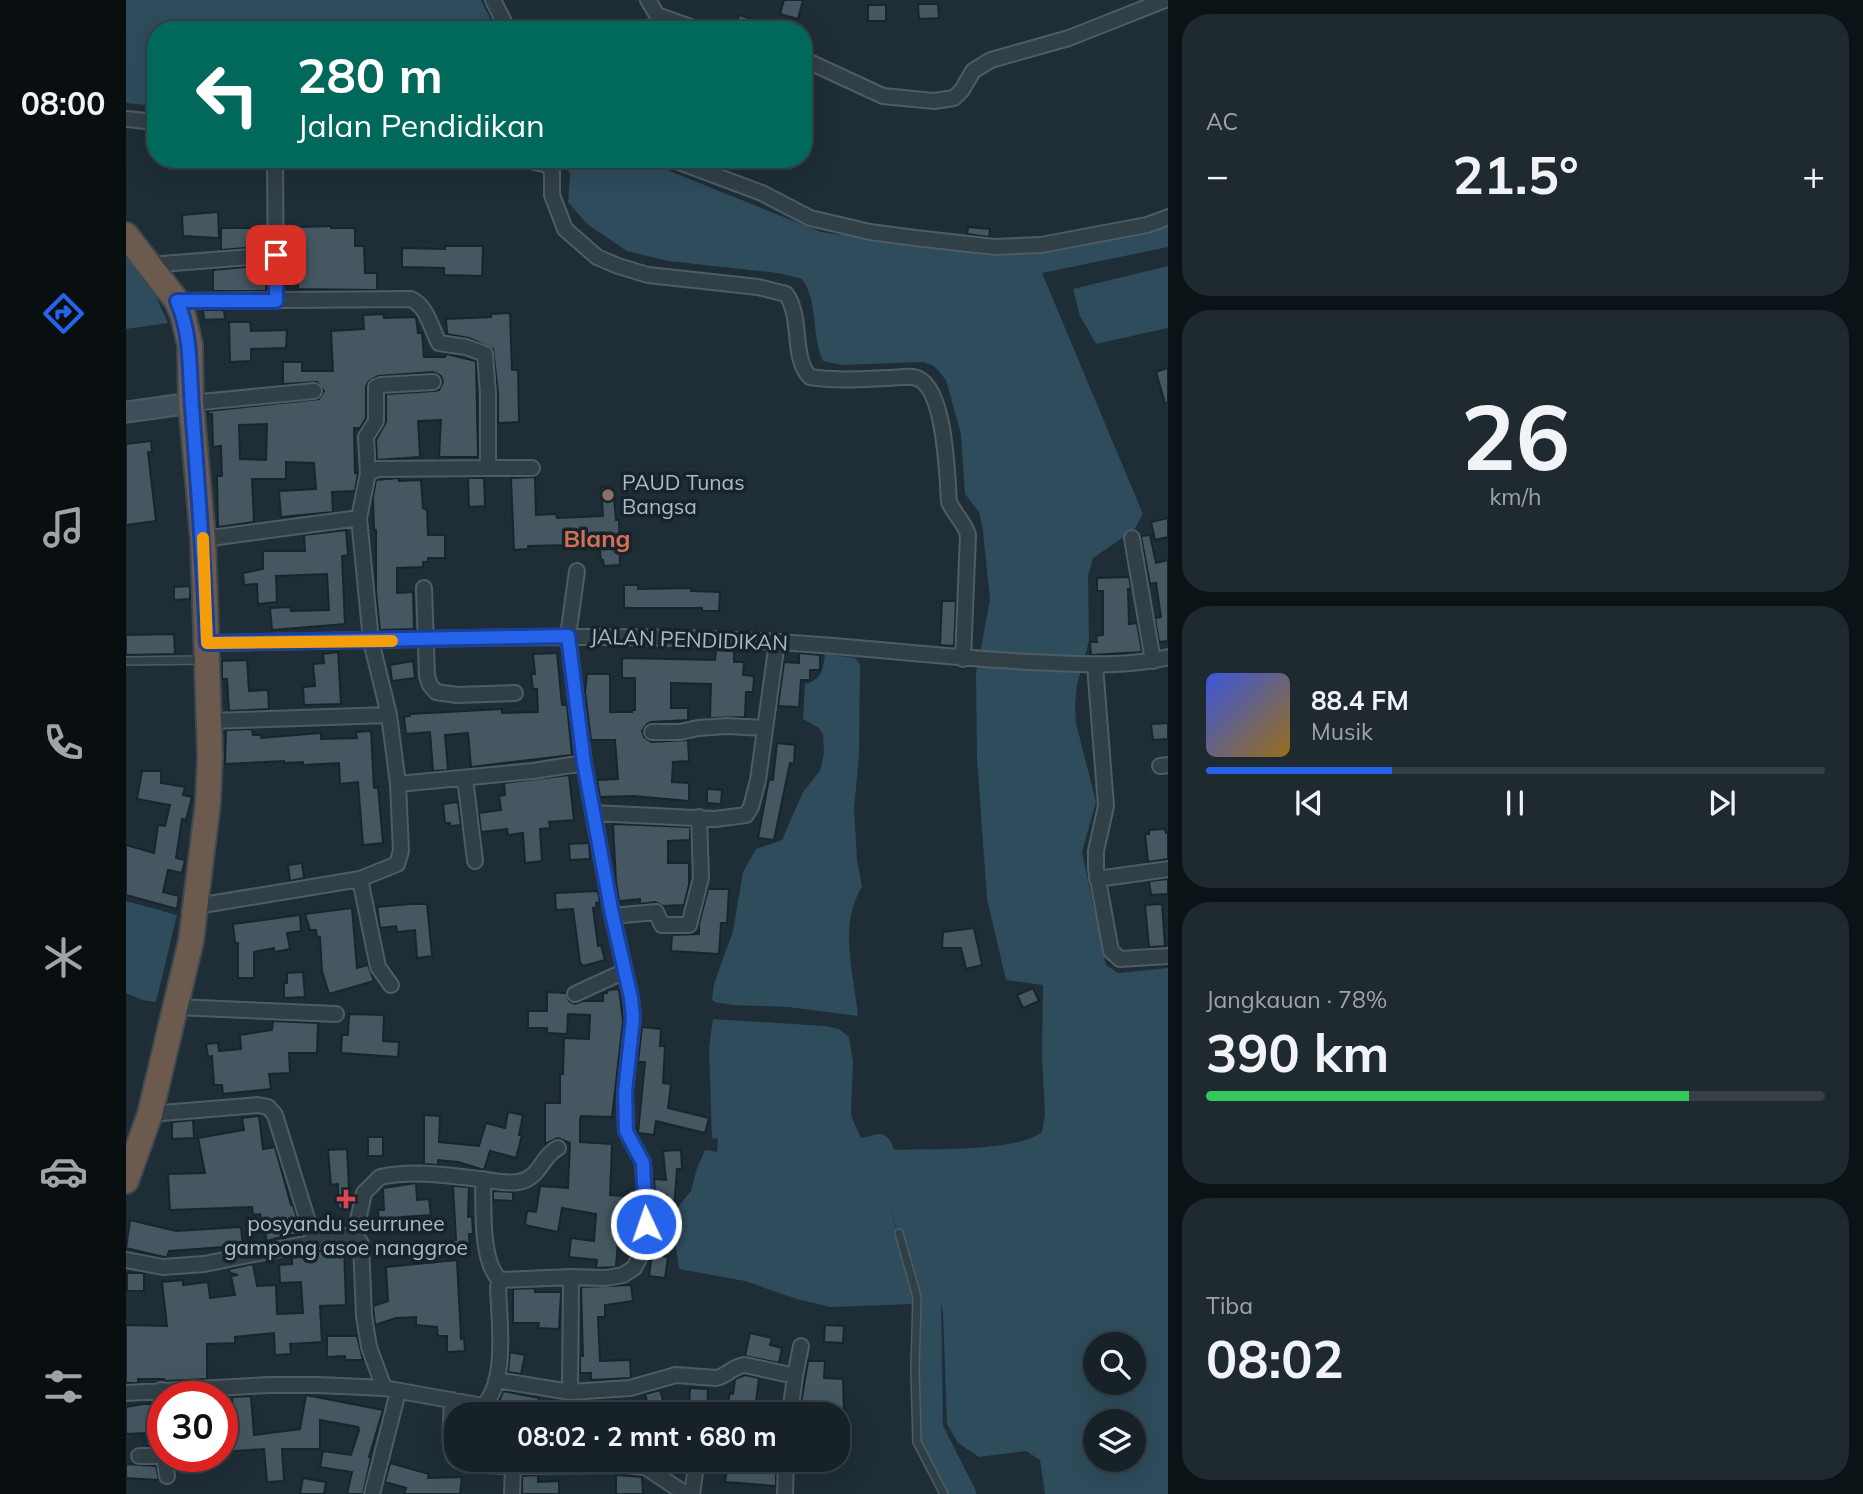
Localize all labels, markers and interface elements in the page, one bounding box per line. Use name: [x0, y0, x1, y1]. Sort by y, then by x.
text: 280 m: [297, 44, 443, 105]
icon: left: [182, 49, 273, 140]
text: 08:00: [21, 83, 105, 123]
text: Jalan Pendidikan: [297, 105, 545, 145]
text: AC: [1206, 107, 1238, 136]
text: 21.5°: [1452, 142, 1579, 207]
text: −: [1206, 151, 1229, 199]
text: +: [1802, 151, 1825, 199]
pin: [246, 225, 306, 285]
icon: arrive: [257, 236, 295, 274]
icon: directions: [39, 289, 88, 338]
text: 26: [1461, 379, 1570, 493]
place label: PAUD Tunas Bangsa: [622, 469, 745, 519]
text: km/h: [1489, 482, 1542, 511]
marker: PAUD Tunas Bangsa: [600, 487, 616, 503]
icon: music: [39, 503, 88, 552]
district label: Blang: [563, 523, 631, 553]
street label: JALAN PENDIDIKAN: [590, 623, 788, 655]
text: 88.4 FM: [1311, 684, 1409, 717]
text: Musik: [1311, 717, 1373, 746]
icon: phone: [39, 718, 88, 767]
icon: previous: [1290, 784, 1328, 822]
icon: pause: [1496, 784, 1534, 822]
icon: next: [1703, 784, 1741, 822]
icon: climate: [39, 933, 88, 982]
text: Jangkauan · 78%: [1206, 985, 1387, 1014]
text: 390 km: [1206, 1020, 1389, 1085]
icon: car: [39, 1147, 88, 1196]
position arrow: [609, 1187, 683, 1261]
marker: posyandu seurrunee gampong asoe nanggroe: [336, 1189, 356, 1209]
place label: posyandu seurrunee gampong asoe nanggroe: [224, 1210, 468, 1260]
text: Tiba: [1206, 1291, 1253, 1320]
text: 08:02: [1206, 1326, 1344, 1391]
map controls: [1083, 1332, 1146, 1472]
button: search: [1083, 1332, 1146, 1395]
icon: filters: [39, 1362, 88, 1411]
speed limit sign: 30: [147, 1381, 238, 1472]
button: layers: [1083, 1409, 1146, 1472]
text: 08:02 · 2 mnt · 680 m: [517, 1420, 777, 1453]

